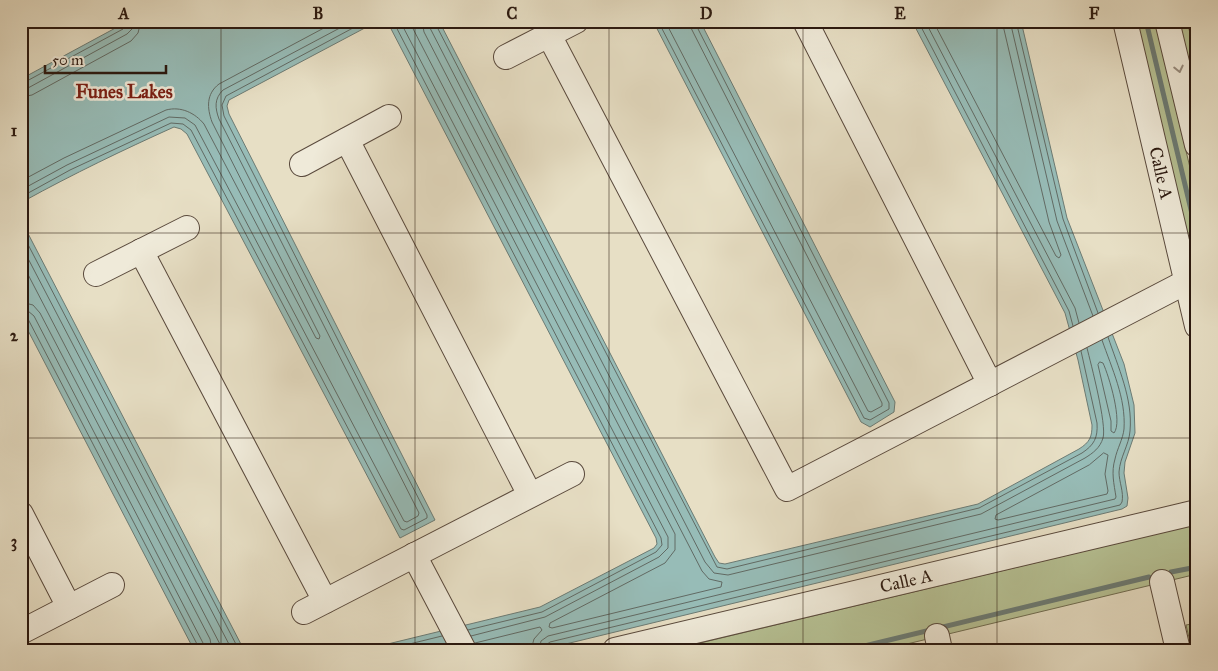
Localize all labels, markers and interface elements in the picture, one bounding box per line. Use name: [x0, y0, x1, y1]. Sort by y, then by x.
text: A: [118, 4, 130, 23]
text: B: [313, 4, 323, 23]
text: C: [507, 4, 518, 23]
text: D: [700, 4, 713, 23]
text: E: [894, 4, 906, 23]
text: F: [1089, 4, 1100, 23]
scale bar: [45, 42, 166, 74]
text: 50 m: [52, 51, 84, 69]
one-way arrow: [1173, 64, 1184, 73]
district label: Funes Lakes: [75, 80, 173, 103]
text: 1: [11, 121, 18, 140]
street label: Calle A: [1144, 145, 1178, 201]
text: 2: [10, 326, 19, 345]
text: 3: [11, 532, 17, 552]
street label: Calle A: [878, 564, 934, 598]

